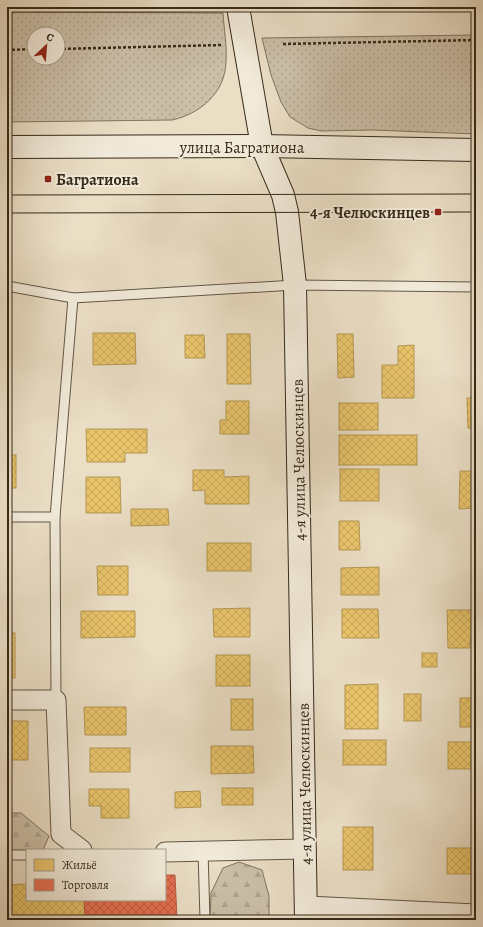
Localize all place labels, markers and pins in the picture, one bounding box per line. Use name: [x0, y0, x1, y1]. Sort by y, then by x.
place label: Багратиона: [56, 169, 139, 191]
marker: Багратиона: [43, 174, 53, 184]
place label: 4-я Челюскинцев: [310, 202, 430, 224]
marker: 4-я Челюскинцев: [433, 207, 443, 217]

